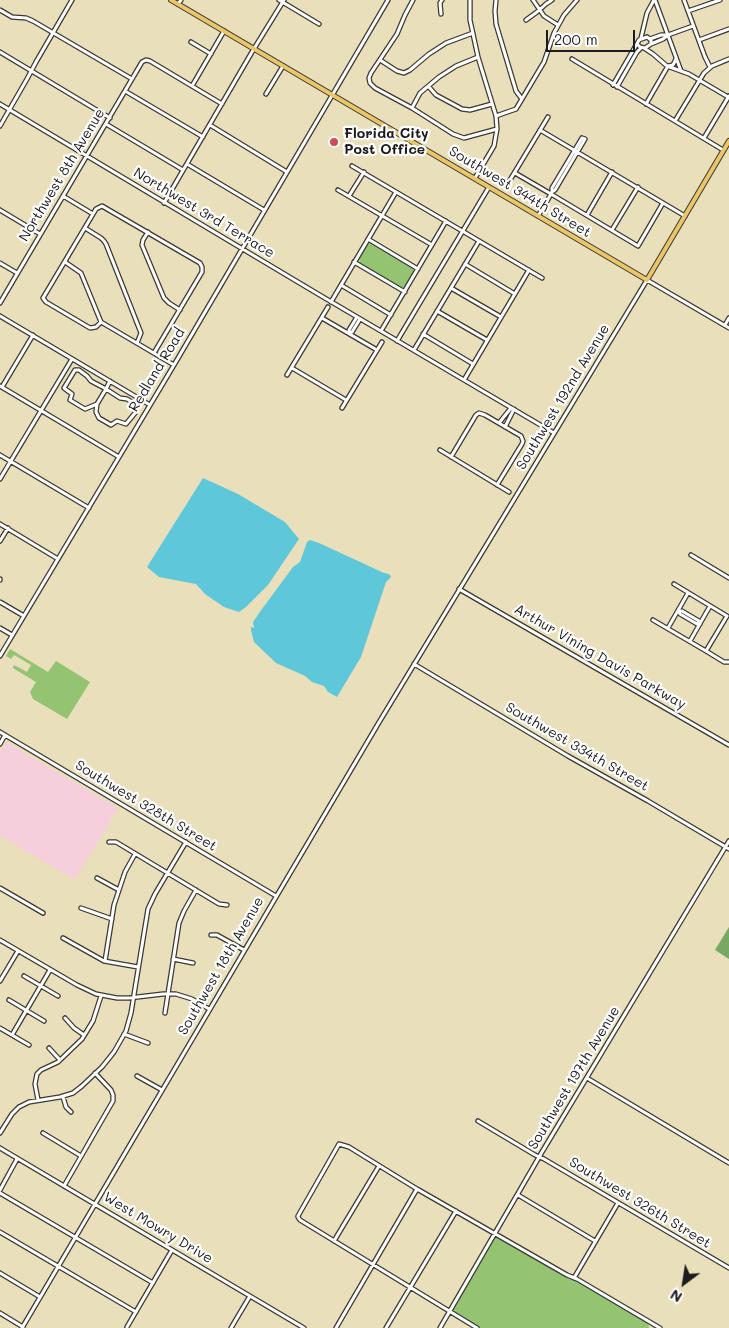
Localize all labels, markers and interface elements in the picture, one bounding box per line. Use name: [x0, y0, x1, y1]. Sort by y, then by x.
scale bar: [549, 20, 638, 52]
text: 200 m: [554, 29, 598, 49]
street label: Northwest 8th Avenue: [16, 105, 108, 245]
place label: Florida City Post Office: [344, 126, 429, 158]
marker: Florida City Post Office: [328, 136, 340, 148]
street label: Southwest 344th Street: [446, 143, 594, 241]
street label: Northwest 3rd Terrace: [130, 164, 278, 262]
street label: Southwest 192nd Avenue: [513, 321, 613, 473]
street label: Redland Road: [125, 325, 189, 415]
street label: Arthur Vining Davis Parkway: [511, 601, 689, 713]
street label: Southwest 334th Street: [502, 699, 652, 795]
street label: Southwest 328th Street: [72, 757, 220, 855]
street label: Southwest 18th Avenue: [175, 894, 267, 1038]
street label: Southwest 197th Avenue: [525, 1003, 623, 1153]
street label: Southwest 326th Street: [566, 1154, 714, 1252]
street label: West Mowry Drive: [100, 1189, 216, 1267]
north arrow: [659, 1258, 709, 1308]
text: N: [667, 1285, 685, 1307]

